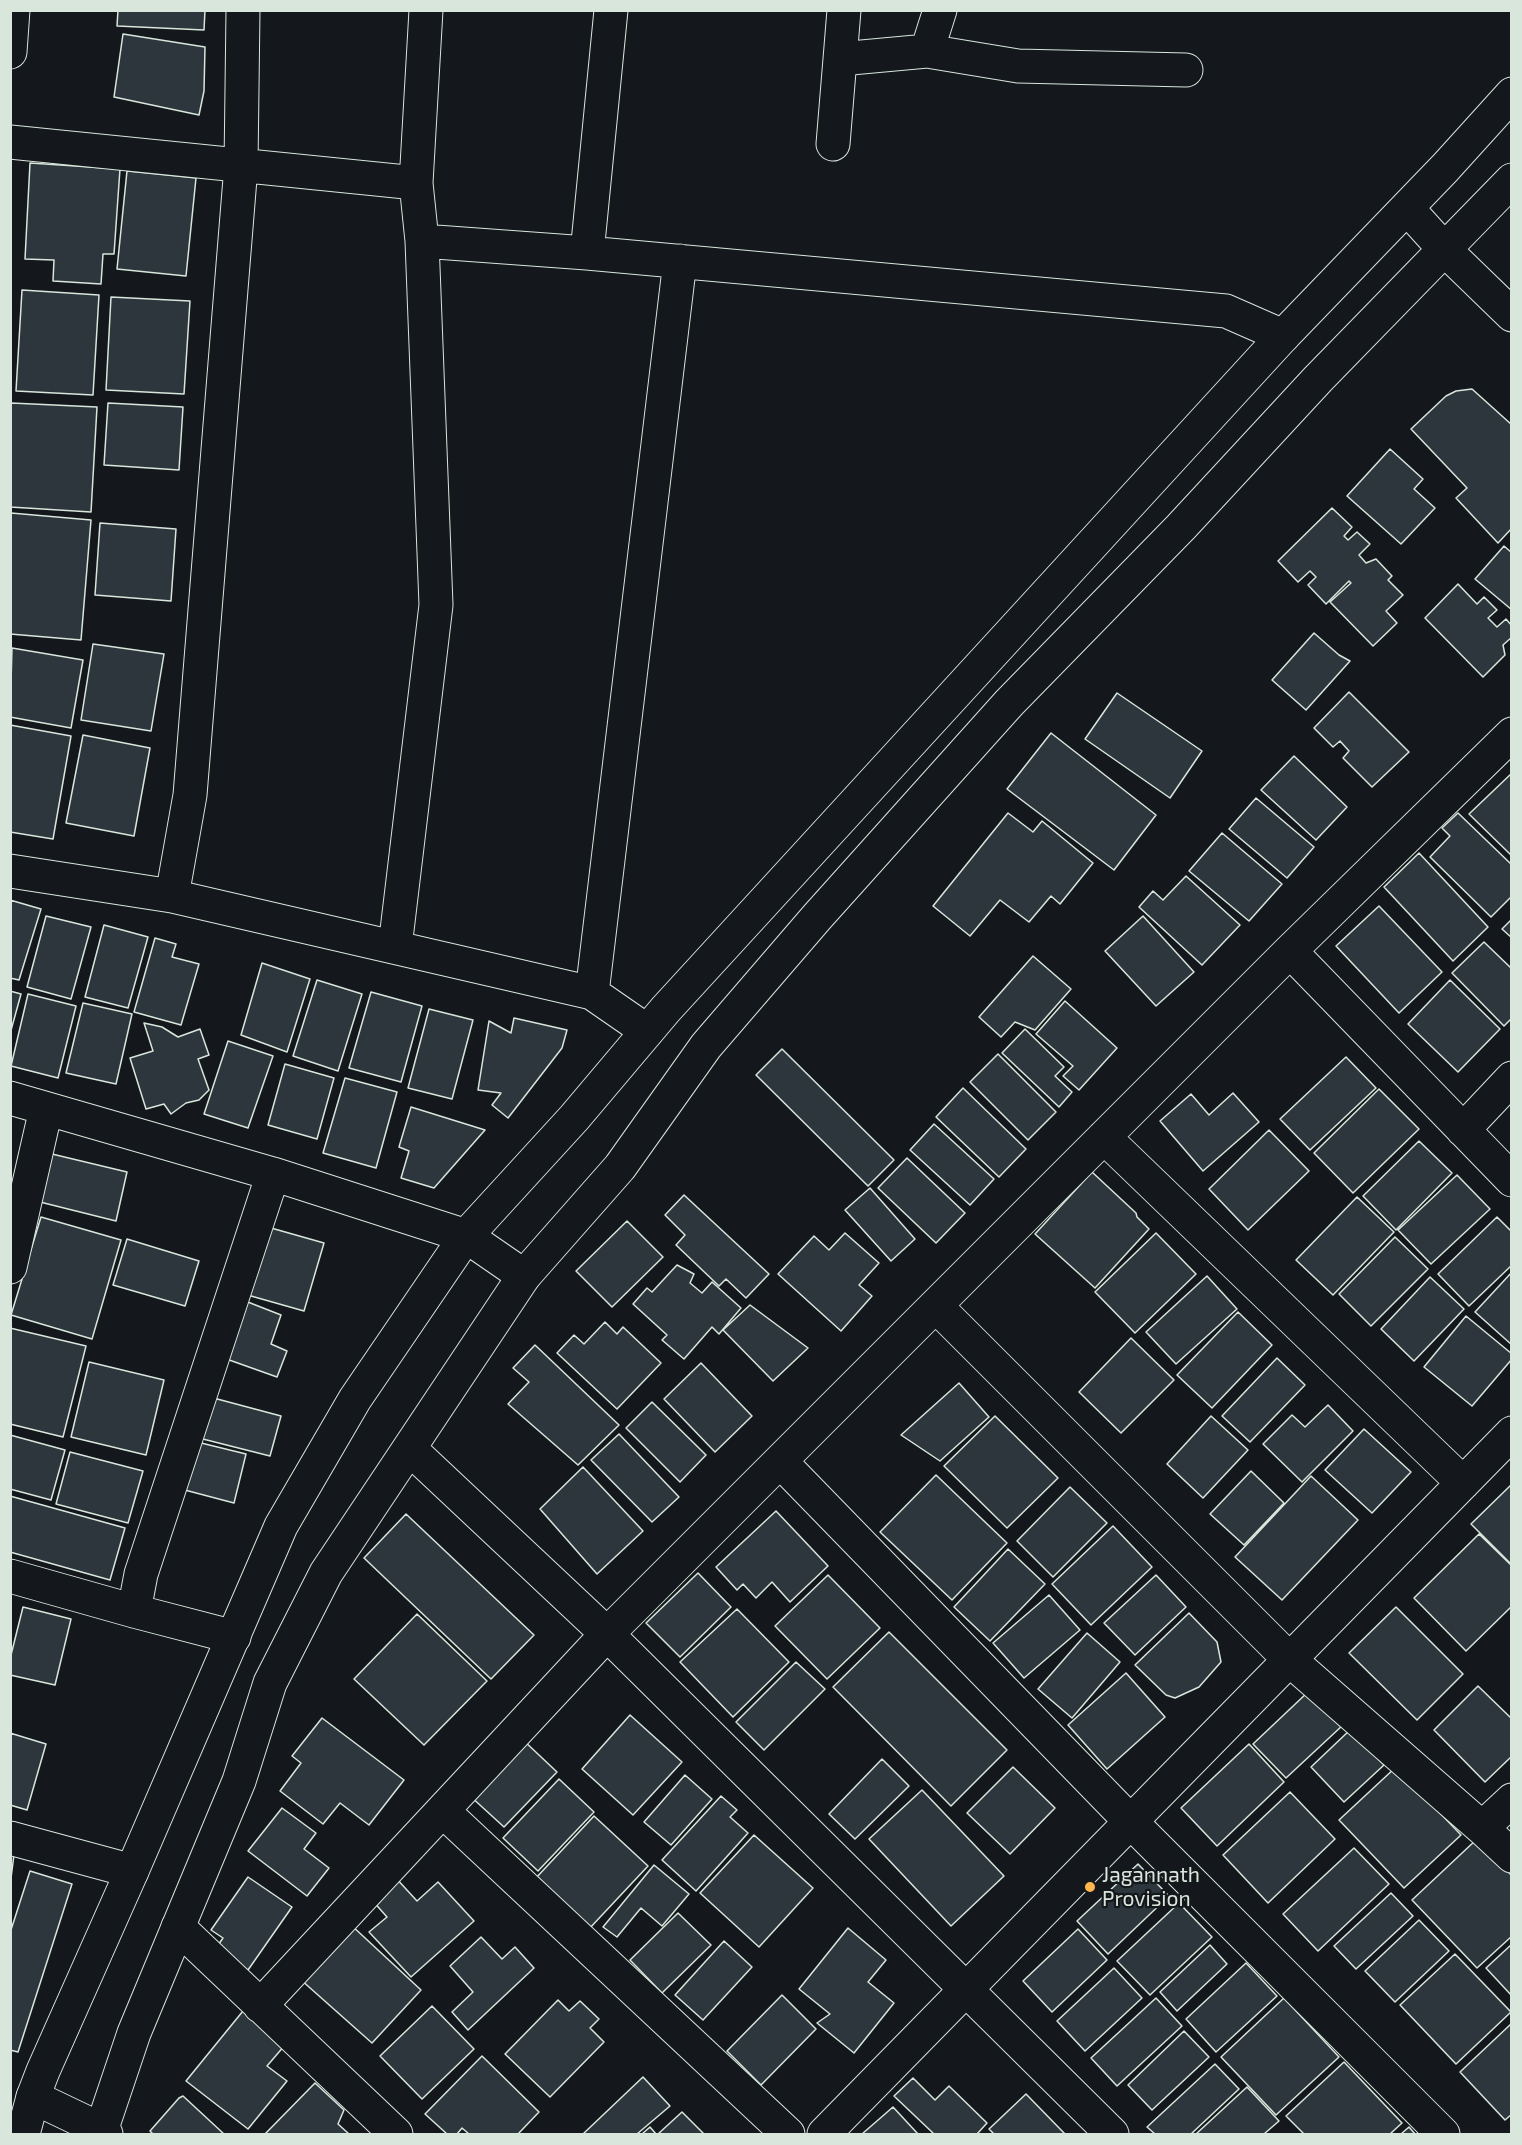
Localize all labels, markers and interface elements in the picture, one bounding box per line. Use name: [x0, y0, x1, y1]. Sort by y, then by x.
place label: Jagannath Provision: [1102, 1862, 1200, 1912]
marker: Jagannath Provision: [1083, 1880, 1097, 1894]

